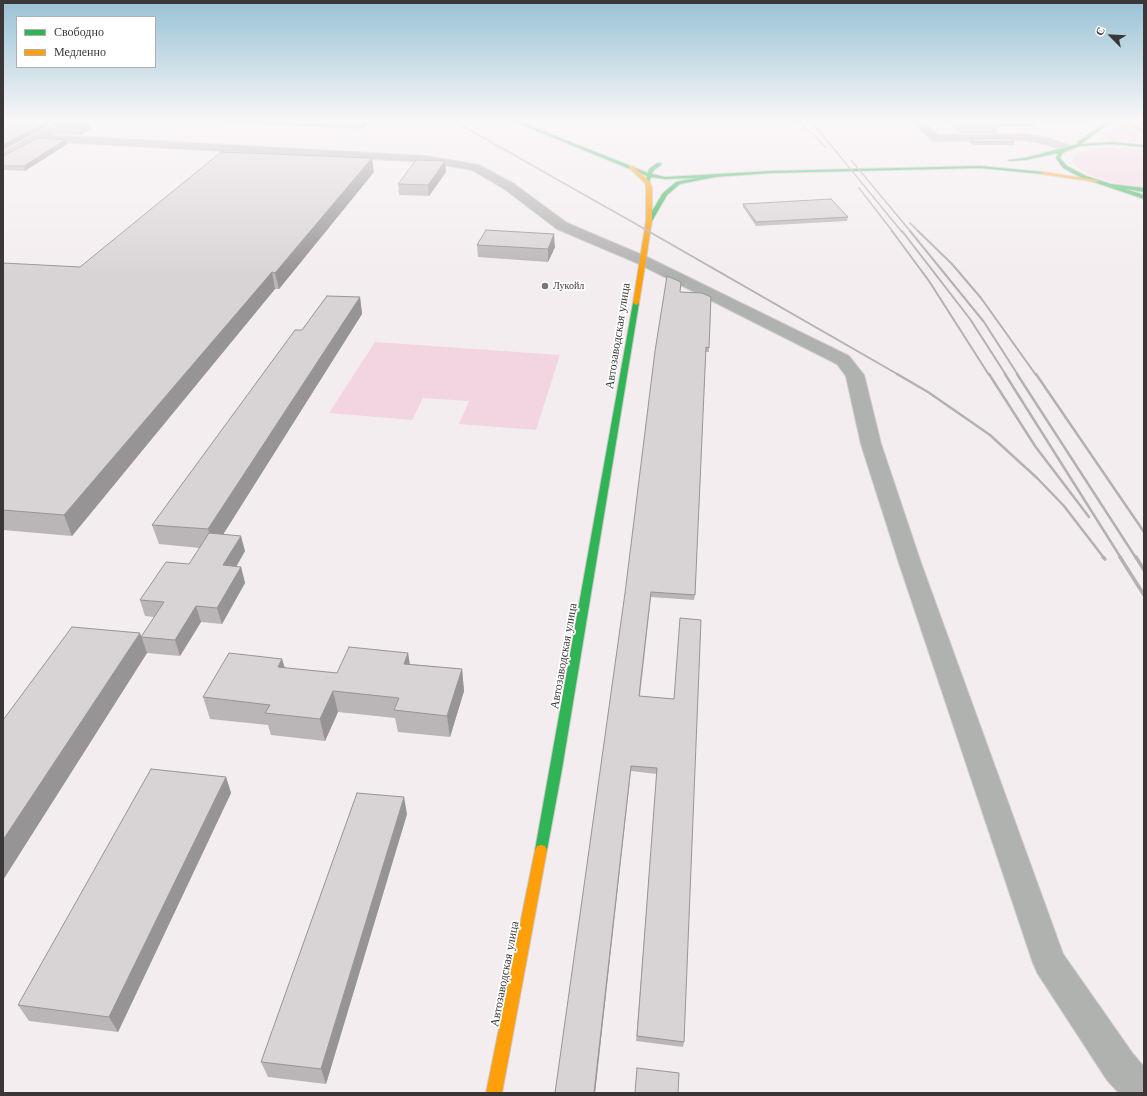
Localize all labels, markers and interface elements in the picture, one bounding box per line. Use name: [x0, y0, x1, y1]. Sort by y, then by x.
legend: [16, 16, 156, 68]
north arrow: [1091, 16, 1131, 56]
text: Свободно: [54, 24, 104, 39]
text: С: [1092, 25, 1108, 38]
text: Медленно: [54, 44, 106, 59]
place label: Лукойл: [553, 280, 584, 292]
marker: Лукойл: [540, 281, 550, 291]
street label: Автозаводская улица: [602, 282, 634, 390]
street label: Автозаводская улица: [548, 602, 580, 710]
street label: Автозаводская улица: [488, 920, 522, 1028]

